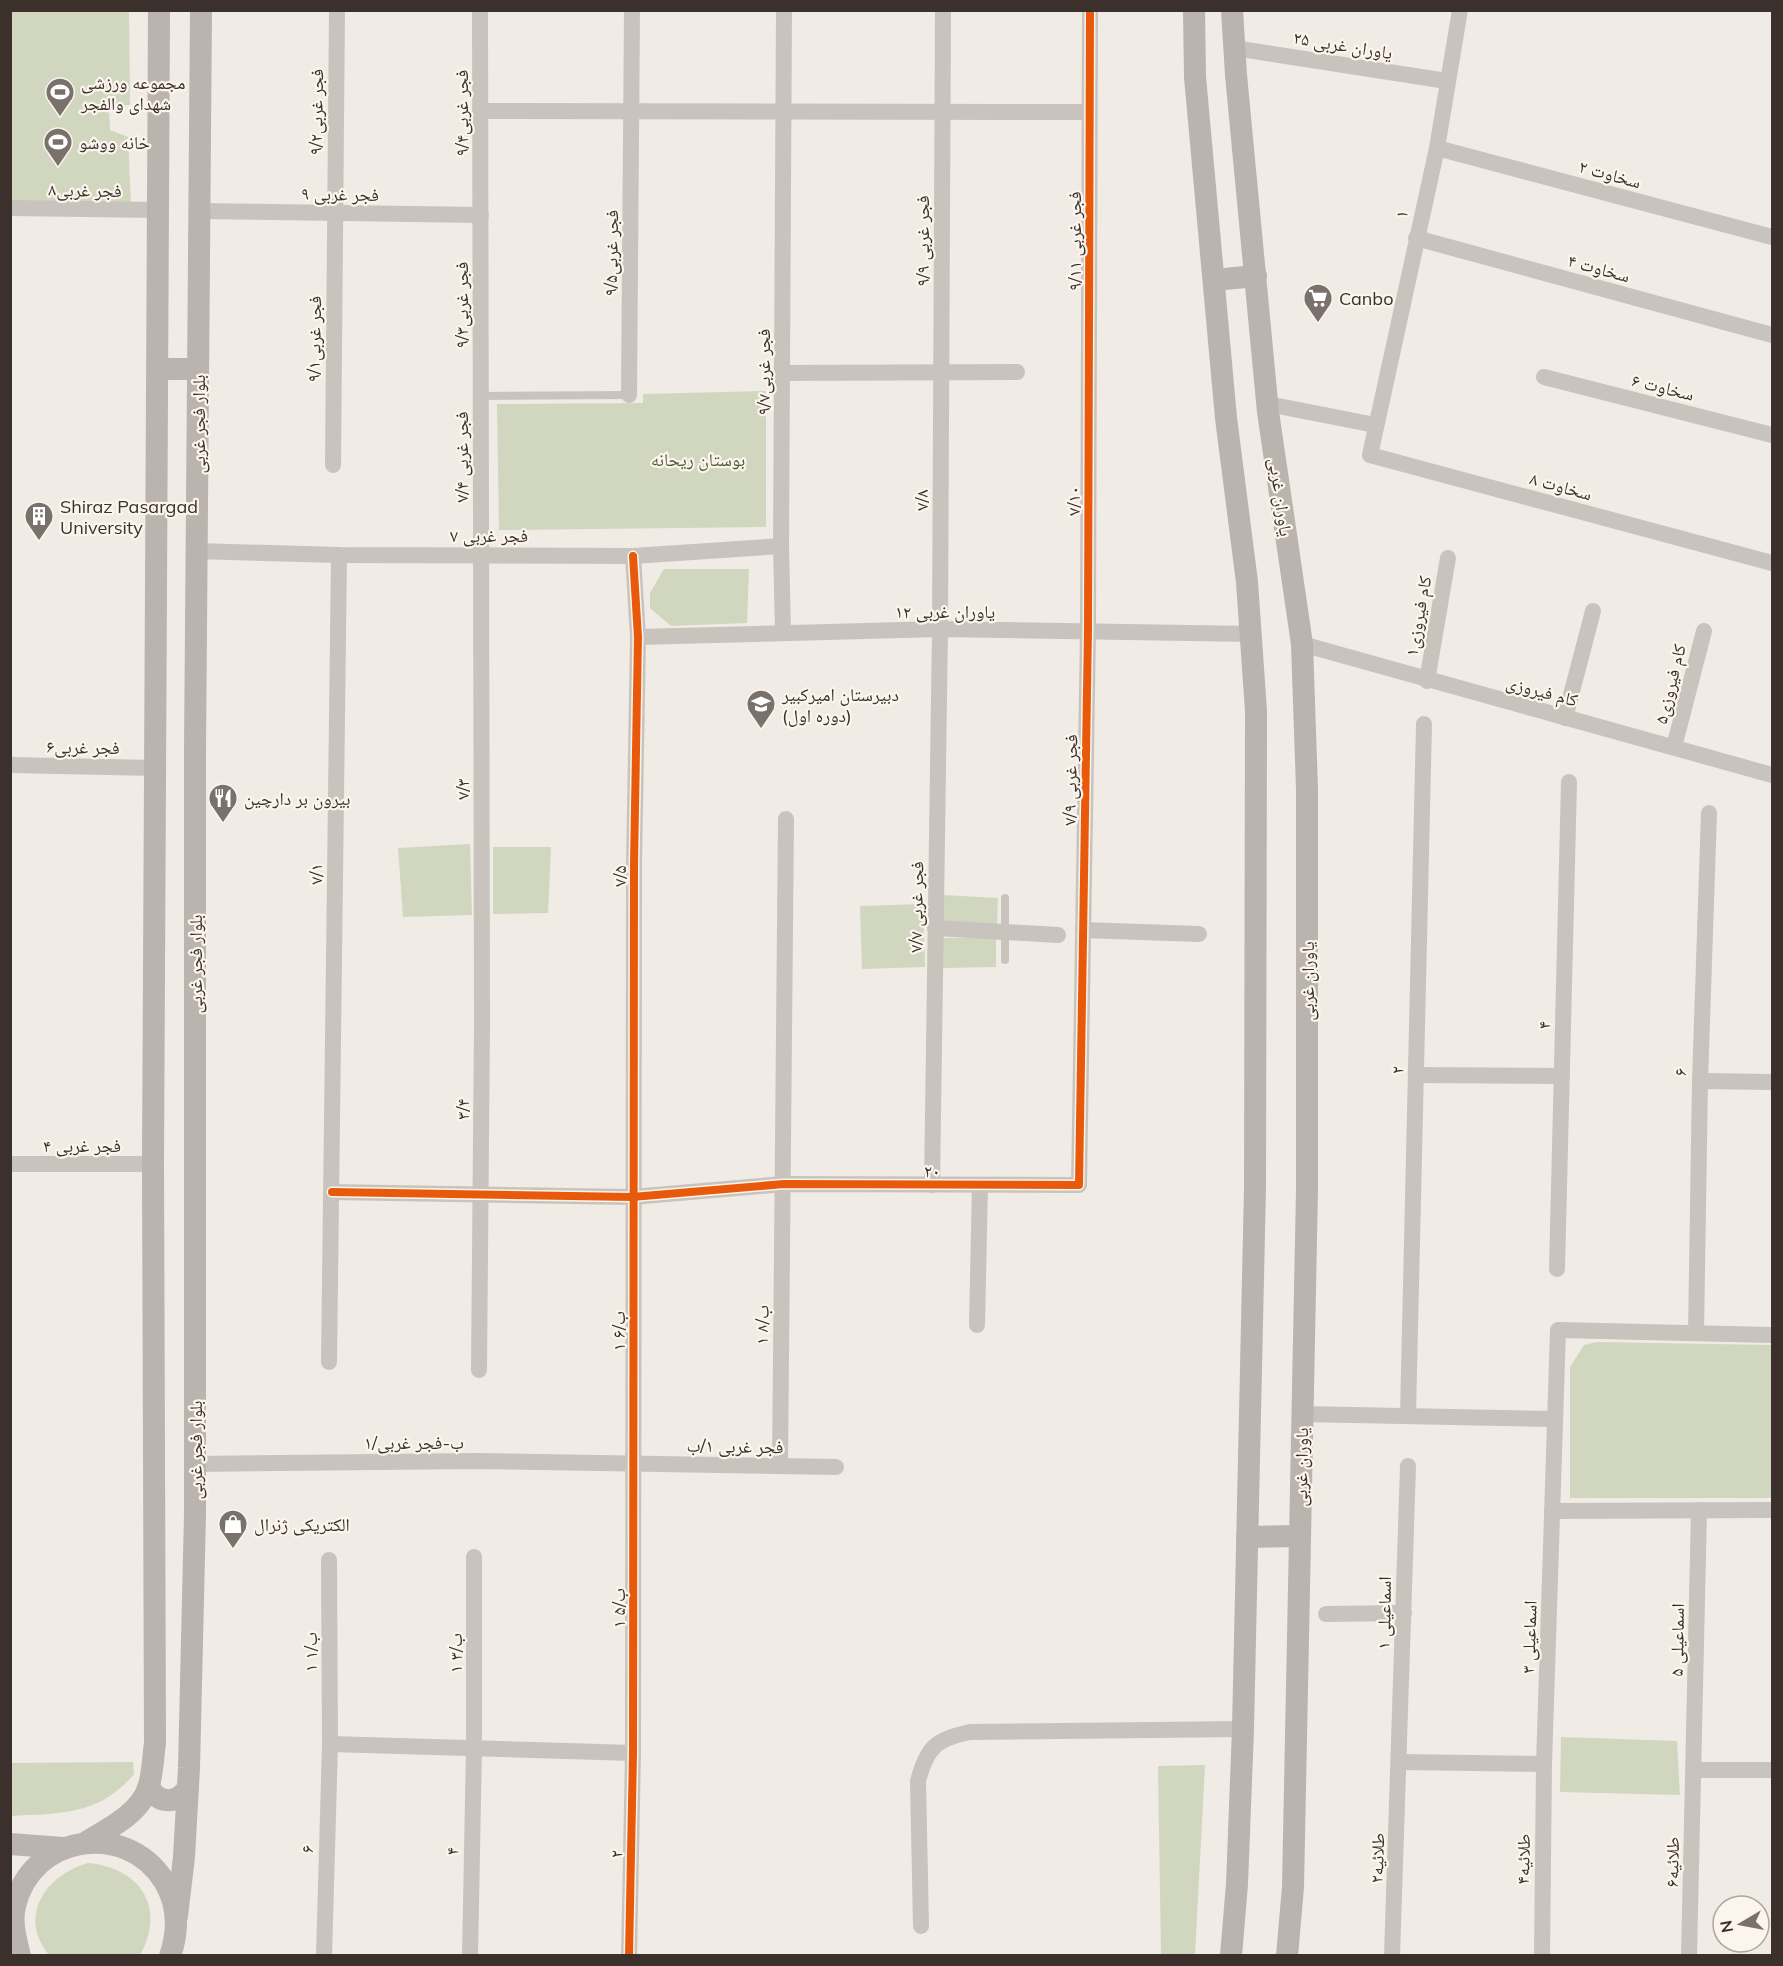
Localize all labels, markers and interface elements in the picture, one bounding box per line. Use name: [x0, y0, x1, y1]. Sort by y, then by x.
street label: یاوران غربی ۲۵: [1292, 26, 1394, 64]
street label: فجر غربی۹/۲: [304, 69, 328, 155]
street label: فجر غربی۹/۴: [450, 70, 473, 156]
place label: مجموعه ورزشی شهدای والفجر: [80, 71, 186, 115]
sports icon: مجموعه ورزشی شهدای والفجر: [44, 76, 76, 118]
sports icon: خانه ووشو: [42, 126, 74, 168]
place label: خانه ووشو: [79, 131, 150, 154]
street label: سخاوت ۲: [1576, 155, 1644, 193]
street label: فجر غربی۸: [48, 178, 122, 202]
street label: ۹ فجر غربی: [301, 182, 379, 206]
street label: ۹/۱۱ فجر غربی: [1063, 191, 1086, 291]
street label: ۹/۹ فجر غربی: [911, 195, 934, 287]
street label: ۱: [1389, 207, 1413, 221]
street label: فجر غربی۹/۵: [599, 210, 623, 296]
street label: سخاوت ۴: [1565, 249, 1633, 287]
street label: فجر غربی۹/۳: [450, 262, 473, 348]
supermarket icon: Canbo: [1302, 282, 1334, 324]
place label: Canbo: [1339, 287, 1393, 310]
street label: فجر غربی۹/۱: [302, 296, 326, 382]
street label: فجر غربی۹/۷: [752, 329, 775, 415]
street label: سخاوت ۶: [1629, 368, 1697, 406]
street label: بلوار فجر غربی: [187, 375, 210, 473]
street label: ۷/۴ فجر غربی: [450, 411, 473, 503]
park label: بوستان ریحانه: [651, 448, 745, 471]
street label: یاوران غربی: [1264, 456, 1298, 538]
street label: سخاوت ۸: [1527, 467, 1595, 505]
street label: ۷/۱۰: [1062, 486, 1085, 516]
street label: ۷/۸: [910, 489, 933, 511]
place label: Shiraz Pasargad University: [60, 495, 198, 539]
building icon: Shiraz Pasargad University: [23, 500, 55, 542]
street label: ۷ فجر غربی: [450, 524, 528, 547]
street label: کام فیروزی۱: [1400, 573, 1437, 658]
street label: ۱۲ یاوران غربی: [895, 600, 995, 623]
street label: کام فیروزی۵: [1649, 641, 1692, 727]
street label: کام فیروزی: [1503, 670, 1581, 713]
place label: دبیرستان امیرکبیر (دوره اول): [781, 683, 899, 727]
school or university icon: دبیرستان امیرکبیر (دوره اول): [745, 688, 777, 730]
street label: ۷/۹ فجر غربی: [1058, 734, 1082, 826]
street label: فجر غربی۶: [46, 735, 120, 759]
street label: ۷/۳: [451, 778, 474, 800]
restaurant icon: بیرون بر دارچین: [207, 782, 239, 824]
place label: بیرون بر دارچین: [244, 787, 350, 810]
street label: ۷/۷ فجر غربی: [904, 861, 928, 953]
street label: ۷/۱: [304, 863, 328, 885]
street label: ۷/۵: [608, 865, 631, 887]
street label: بلوار فجر غربی: [184, 915, 207, 1013]
street label: یاوران غربی: [1296, 941, 1319, 1021]
street label: ۴: [1532, 1021, 1556, 1029]
street label: ۲: [1385, 1066, 1409, 1074]
street label: ۶: [1668, 1068, 1692, 1076]
street label: ۳/۴: [451, 1098, 474, 1120]
street label: ۴ فجر غربی: [43, 1134, 121, 1157]
street label: ۲۰: [924, 1159, 940, 1182]
street label: ۱ ب/۸: [750, 1305, 774, 1345]
street label: ۱ ب/۶: [607, 1311, 630, 1351]
street label: بلوار فجر غربی: [184, 1401, 207, 1499]
street label: یاوران غربی: [1289, 1427, 1313, 1507]
street label: ۱/ب-فجر غربی: [364, 1431, 464, 1454]
street label: فجر غربی ۱/ب: [686, 1434, 784, 1458]
shop icon: الکتریکی ژنرال: [217, 1508, 249, 1550]
place label: الکتریکی ژنرال: [254, 1513, 350, 1536]
street label: اسماعیلی ۱: [1372, 1576, 1396, 1650]
street label: ۱ ب/۵: [607, 1588, 630, 1628]
street label: اسماعیلی ۳: [1516, 1600, 1542, 1674]
street label: اسماعیلی ۵: [1665, 1603, 1689, 1677]
street label: ۱ ب/۱: [299, 1632, 322, 1672]
street label: ۱ ب/۳: [444, 1633, 467, 1673]
street label: طلائیه۲: [1365, 1832, 1389, 1884]
street label: طلائیه۴: [1511, 1834, 1535, 1884]
street label: طلائیه۶: [1660, 1837, 1684, 1887]
street label: ۶: [295, 1845, 319, 1853]
street label: ۴: [440, 1847, 464, 1855]
street label: ۲: [604, 1850, 628, 1858]
north arrow: [1711, 1894, 1771, 1954]
text: N: [1715, 1919, 1737, 1934]

